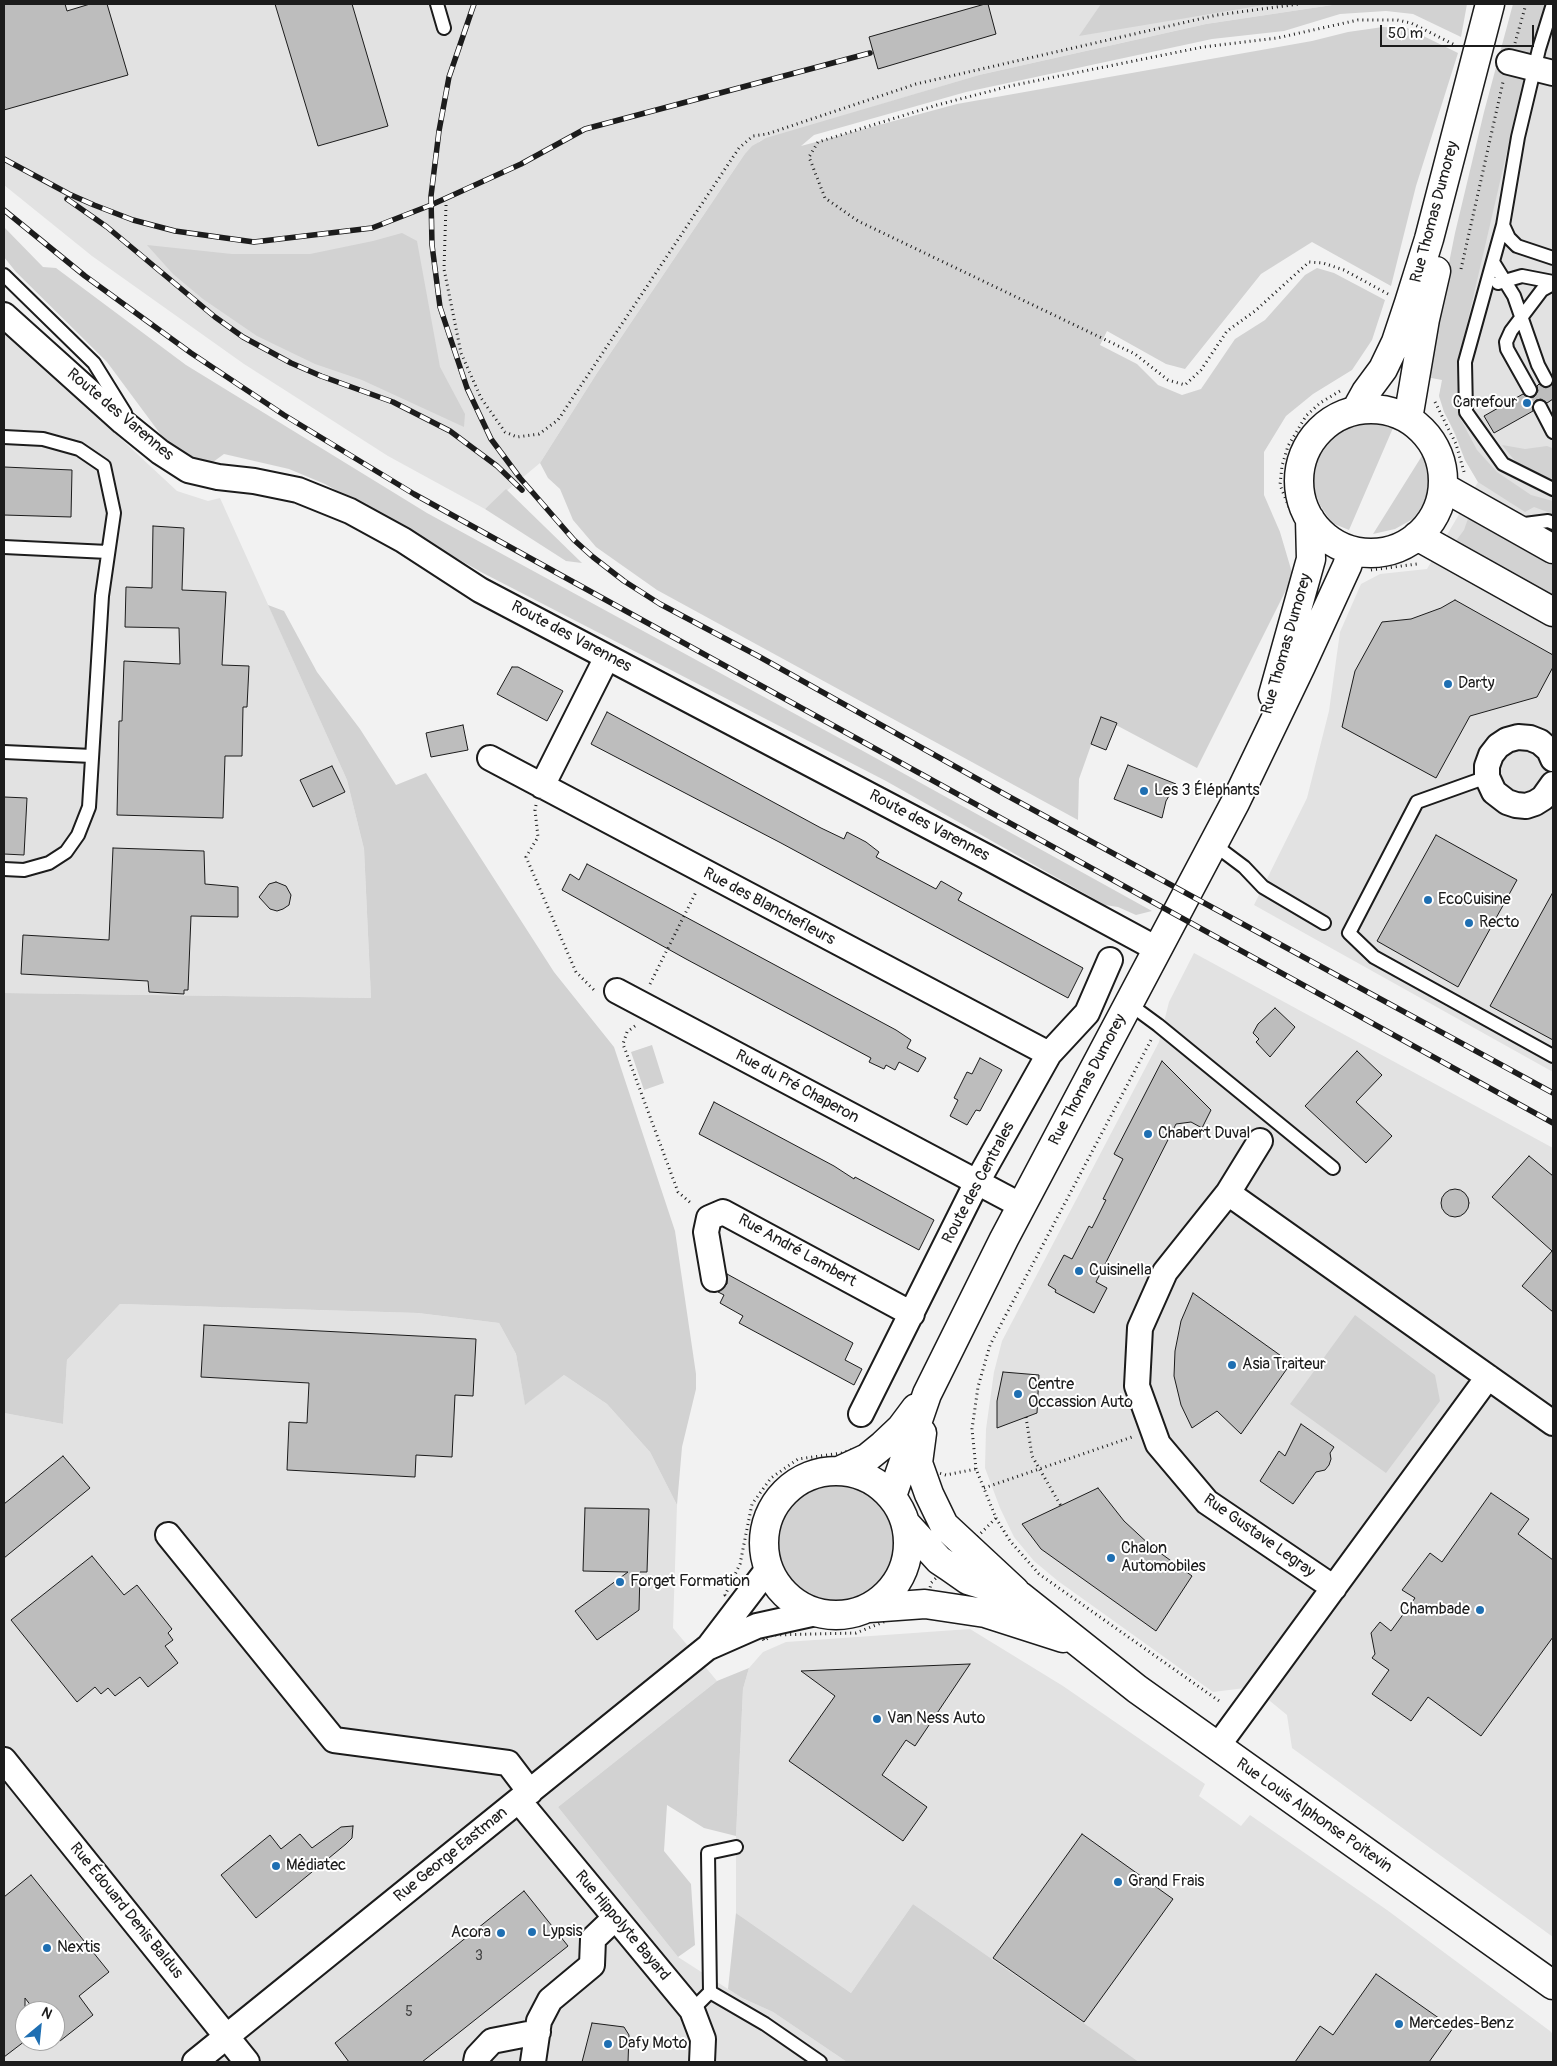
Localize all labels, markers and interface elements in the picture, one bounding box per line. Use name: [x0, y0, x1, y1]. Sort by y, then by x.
scale bar: [1382, 15, 1536, 47]
text: 50 m: [1388, 24, 1423, 43]
street label: Rue Thomas Dumorey: [1407, 139, 1463, 285]
street label: Route des Varennes: [63, 365, 177, 465]
place label: Carrefour: [1453, 393, 1517, 413]
marker: Carrefour: [1521, 397, 1533, 409]
street label: Rue Thomas Dumorey: [1258, 571, 1316, 717]
street label: Route des Varennes: [508, 597, 634, 677]
place label: Darty: [1458, 674, 1494, 694]
marker: Darty: [1442, 678, 1454, 690]
place label: Les 3 Éléphants: [1154, 781, 1260, 801]
marker: Les 3 Éléphants: [1138, 785, 1150, 797]
street label: Route des Varennes: [866, 786, 992, 866]
street label: Rue des Blanchefleurs: [700, 864, 838, 950]
place label: EcoCuisine: [1438, 890, 1511, 910]
marker: EcoCuisine: [1422, 894, 1434, 906]
place label: Recto: [1479, 913, 1519, 933]
marker: Recto: [1463, 917, 1475, 929]
street label: Rue Thomas Dumorey: [1045, 1011, 1131, 1149]
street label: Rue du Pré Chaperon: [732, 1046, 862, 1128]
street label: Route des Centrales: [939, 1119, 1019, 1247]
place label: Chabert Duval: [1158, 1124, 1250, 1144]
marker: Chabert Duval: [1142, 1128, 1154, 1140]
street label: Rue André Lambert: [735, 1211, 859, 1291]
place label: Cuisinella: [1089, 1261, 1152, 1281]
marker: Cuisinella: [1073, 1265, 1085, 1277]
place label: Asia Traiteur: [1242, 1355, 1326, 1375]
marker: Asia Traiteur: [1226, 1359, 1238, 1371]
place label: Centre Occassion Auto: [1028, 1375, 1133, 1413]
marker: Centre Occassion Auto: [1012, 1388, 1024, 1400]
street label: Rue Gustave Legray: [1199, 1490, 1319, 1582]
place label: Chalon Automobiles: [1121, 1539, 1206, 1577]
marker: Chalon Automobiles: [1105, 1552, 1117, 1564]
place label: Forget Formation: [630, 1572, 750, 1592]
marker: Forget Formation: [614, 1576, 626, 1588]
place label: Chambade: [1400, 1600, 1470, 1620]
marker: Chambade: [1474, 1604, 1486, 1616]
place label: Van Ness Auto: [887, 1709, 985, 1729]
marker: Van Ness Auto: [871, 1713, 883, 1725]
street label: Rue Louis Alphonse Poitevin: [1232, 1755, 1396, 1877]
street label: Rue George Eastman: [390, 1803, 512, 1907]
street label: Rue Édouard Denis Baldus: [65, 1839, 187, 1983]
place label: Médiatec: [286, 1856, 346, 1876]
marker: Médiatec: [270, 1860, 282, 1872]
street label: Rue Hippolyte Bayard: [570, 1867, 674, 1985]
place label: Grand Frais: [1128, 1872, 1204, 1892]
marker: Grand Frais: [1112, 1876, 1124, 1888]
place label: Lypsis: [542, 1922, 583, 1942]
place label: Acora: [451, 1923, 491, 1943]
marker: Lypsis: [526, 1926, 538, 1938]
marker: Acora: [495, 1927, 507, 1939]
place label: Nextis: [57, 1938, 100, 1958]
marker: Nextis: [41, 1942, 53, 1954]
house number: 3: [475, 1948, 483, 1964]
north arrow: [15, 2001, 65, 2051]
text: N: [39, 2003, 55, 2023]
house number: 5: [405, 2004, 413, 2020]
place label: Mercedes-Benz: [1409, 2014, 1514, 2034]
marker: Mercedes-Benz: [1393, 2018, 1405, 2030]
place label: Dafy Moto: [618, 2034, 687, 2054]
marker: Dafy Moto: [602, 2038, 614, 2050]

